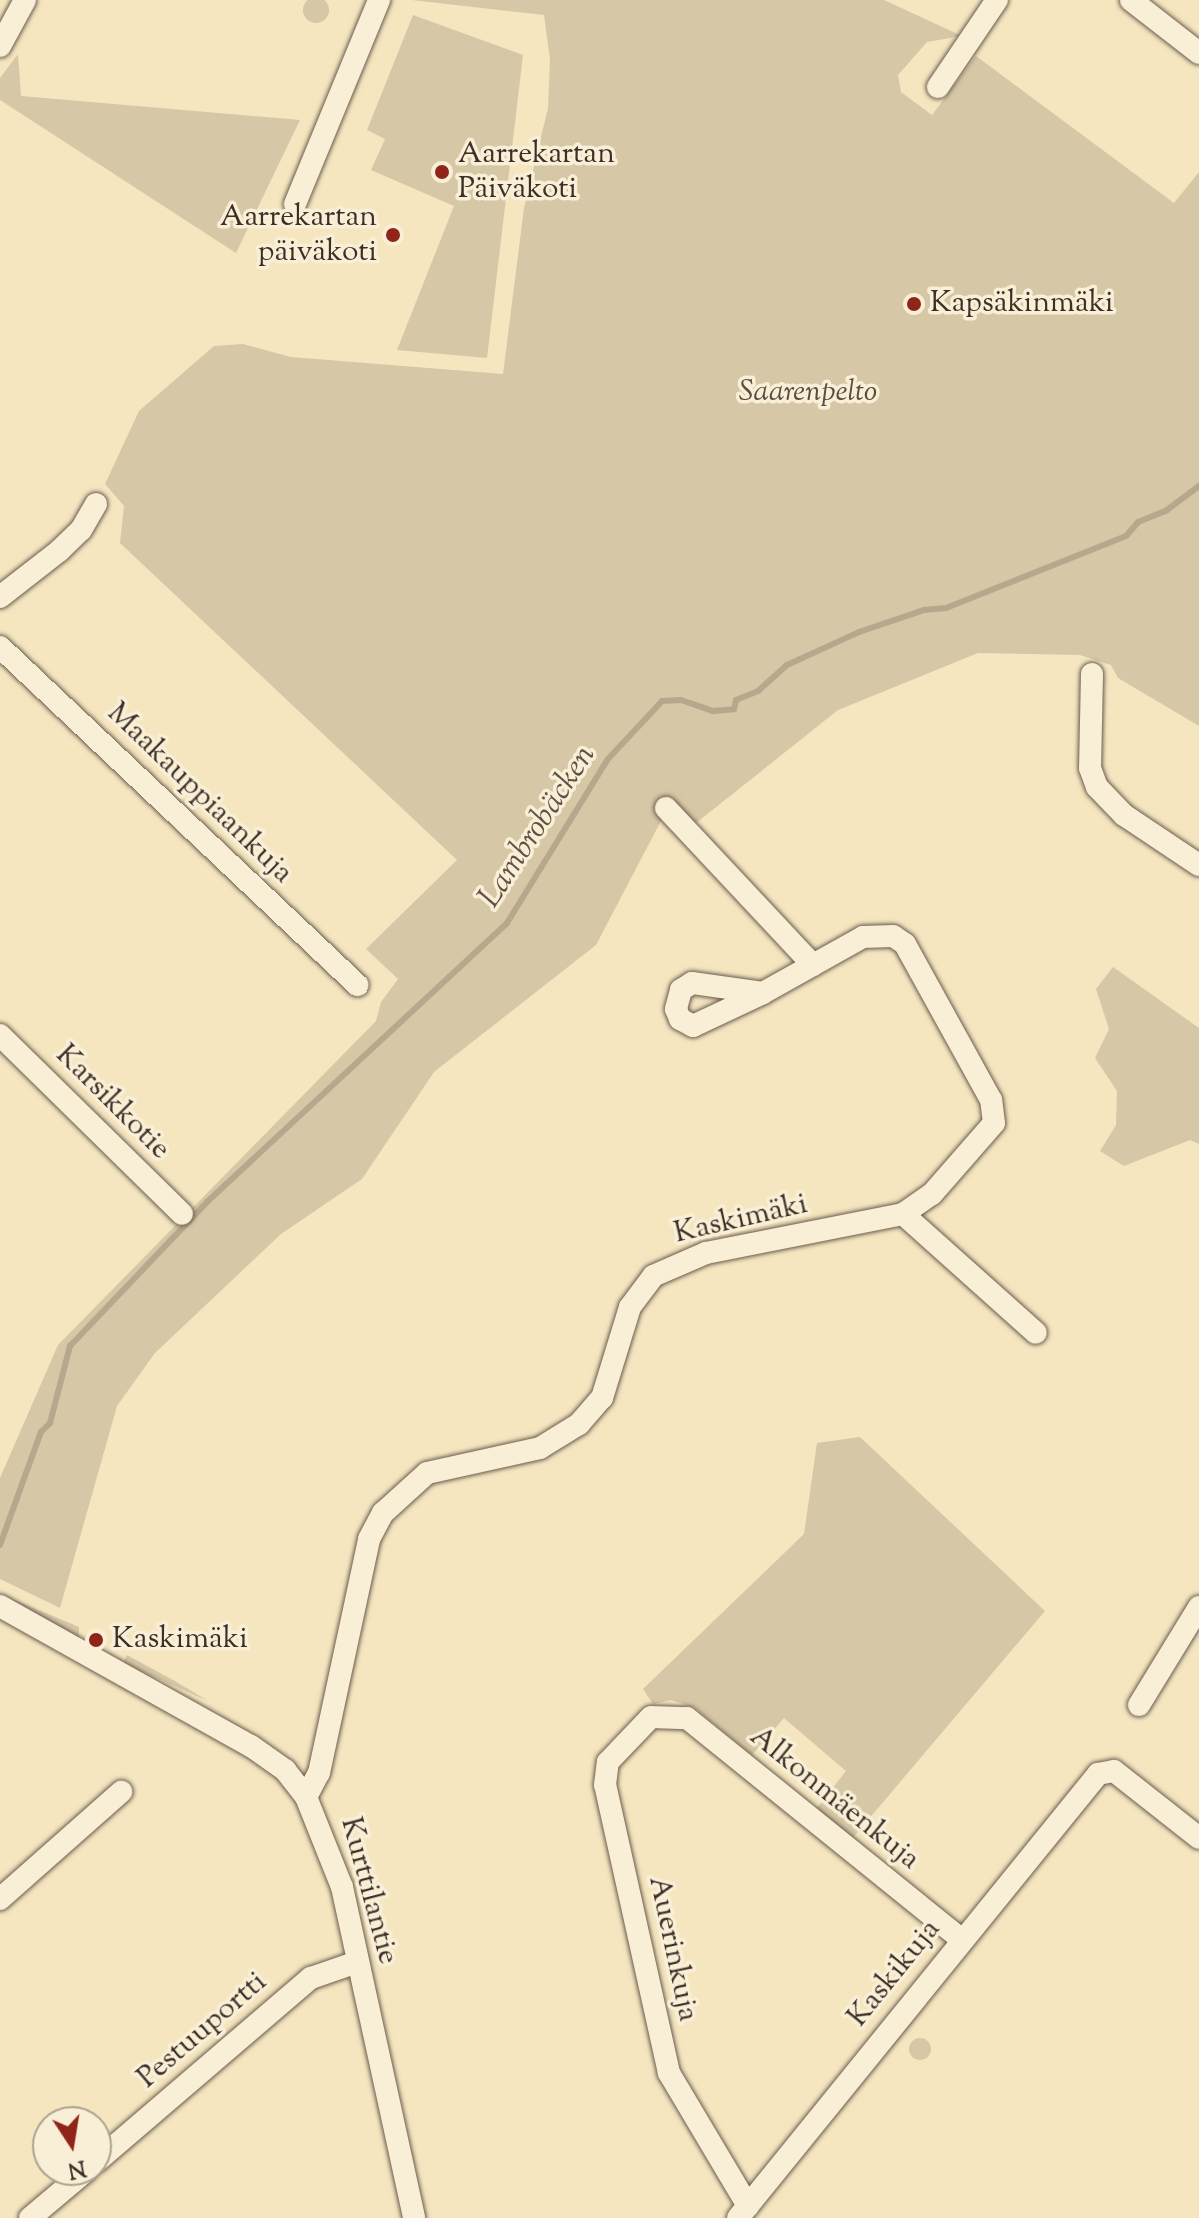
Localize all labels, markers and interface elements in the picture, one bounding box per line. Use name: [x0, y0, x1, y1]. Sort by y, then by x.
place label: Aarrekartan Päiväkoti: [458, 137, 615, 208]
marker: Aarrekartan Päiväkoti: [433, 163, 451, 181]
place label: Aarrekartan päiväkoti: [220, 200, 377, 270]
marker: Aarrekartan päiväkoti: [384, 226, 402, 244]
place label: Kapsäkinmäki: [930, 286, 1114, 322]
marker: Kapsäkinmäki: [905, 295, 923, 313]
park label: Saarenpelto: [739, 375, 877, 411]
street label: Maakauppiaankuja: [99, 696, 299, 892]
water label: Lambrobäcken: [471, 738, 605, 916]
street label: Karsikkotie: [47, 1038, 177, 1168]
street label: Kaskimäki: [671, 1187, 811, 1253]
place label: Kaskimäki: [112, 1622, 248, 1658]
marker: Kaskimäki: [87, 1631, 105, 1649]
street label: Alkonmäenkuja: [742, 1719, 926, 1879]
street label: Kurttilantie: [331, 1814, 405, 1968]
street label: Auerinkuja: [639, 1873, 705, 2025]
street label: Kaskikuja: [841, 1913, 949, 2035]
street label: Pestuuportti: [131, 1965, 275, 2097]
north arrow: [32, 2106, 112, 2186]
text: N: [65, 2150, 88, 2185]

